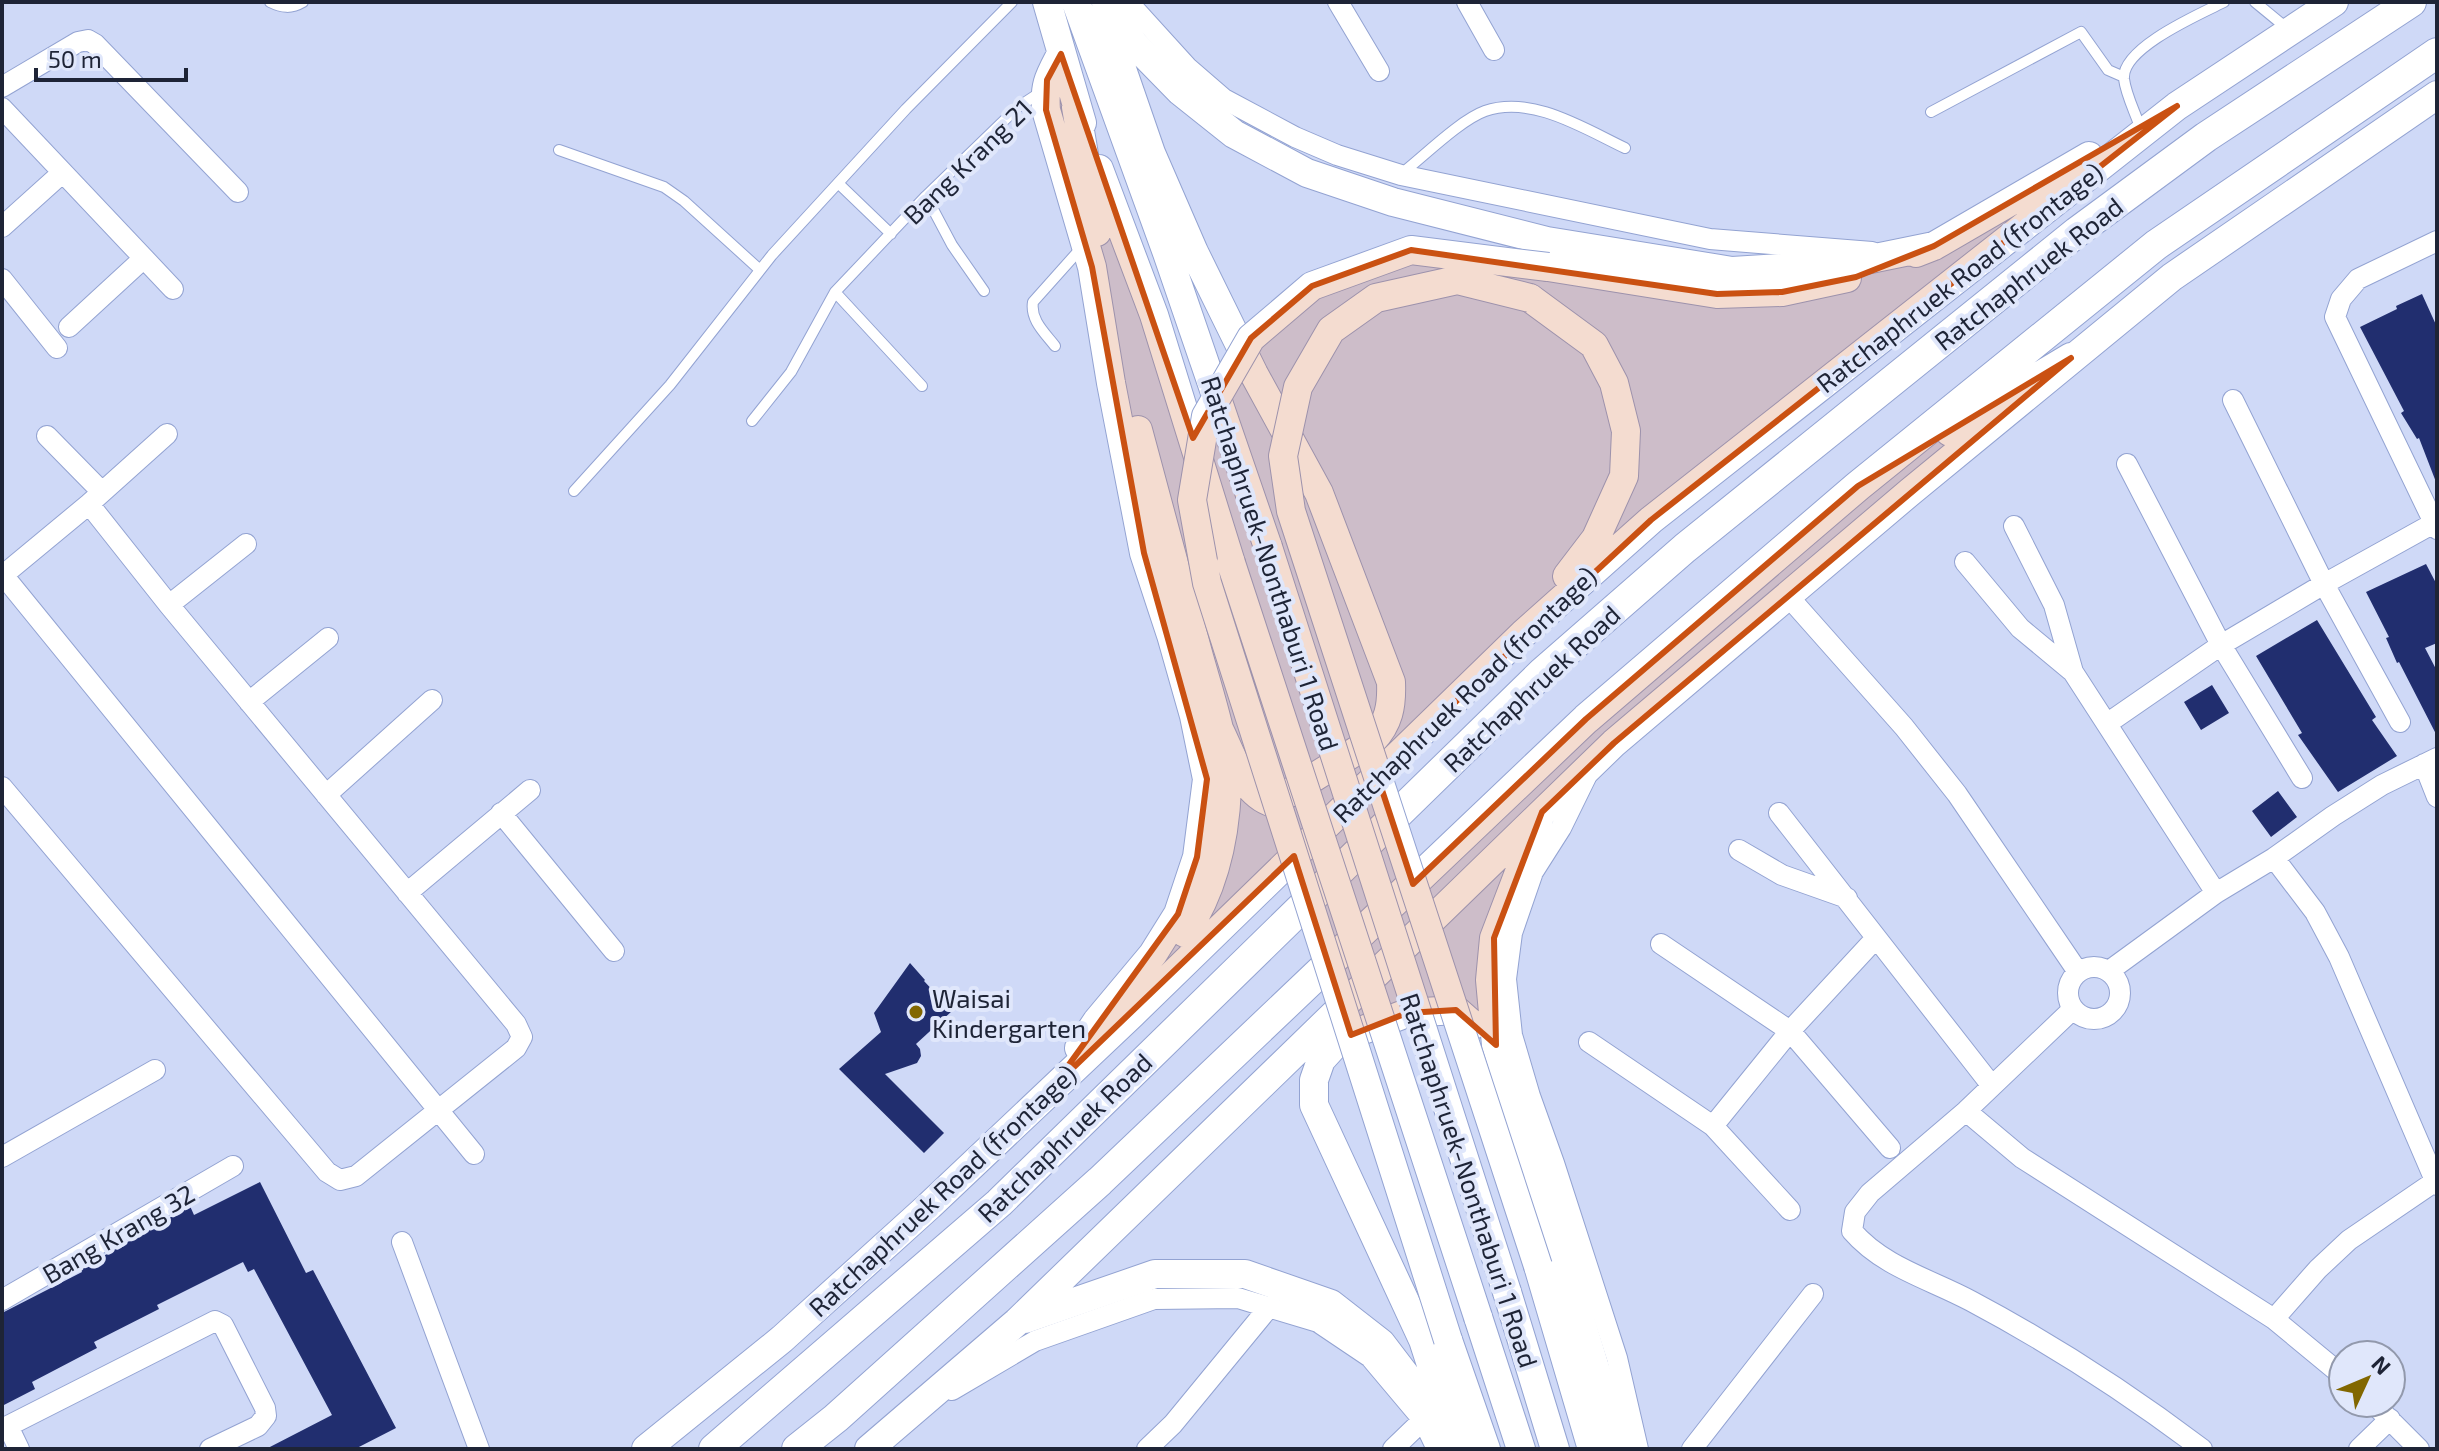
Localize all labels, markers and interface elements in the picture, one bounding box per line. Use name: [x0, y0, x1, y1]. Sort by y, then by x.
scale bar: [36, 32, 186, 82]
text: 50 m: [48, 44, 102, 73]
street label: Bang Krang 21: [896, 92, 1038, 230]
street label: Ratchaphruek Road (frontage): [1810, 156, 2108, 398]
street label: Ratchaphruek Road: [1928, 190, 2128, 356]
street label: Ratchaphruek-Nonthaburi 1 Road: [1196, 372, 1346, 754]
street label: Ratchaphruek Road (frontage): [1326, 560, 1602, 828]
street label: Ratchaphruek Road: [1436, 598, 1626, 778]
place label: Waisai Kindergarten: [932, 982, 1086, 1043]
street label: Ratchaphruek-Nonthaburi 1 Road: [1395, 989, 1545, 1371]
marker: Waisai Kindergarten: [907, 1003, 925, 1021]
street label: Ratchaphruek Road: [970, 1046, 1158, 1228]
street label: Ratchaphruek Road (frontage): [802, 1058, 1082, 1322]
street label: Bang Krang 32: [36, 1177, 200, 1289]
north arrow: [2327, 1339, 2407, 1419]
text: N: [2367, 1350, 2397, 1379]

